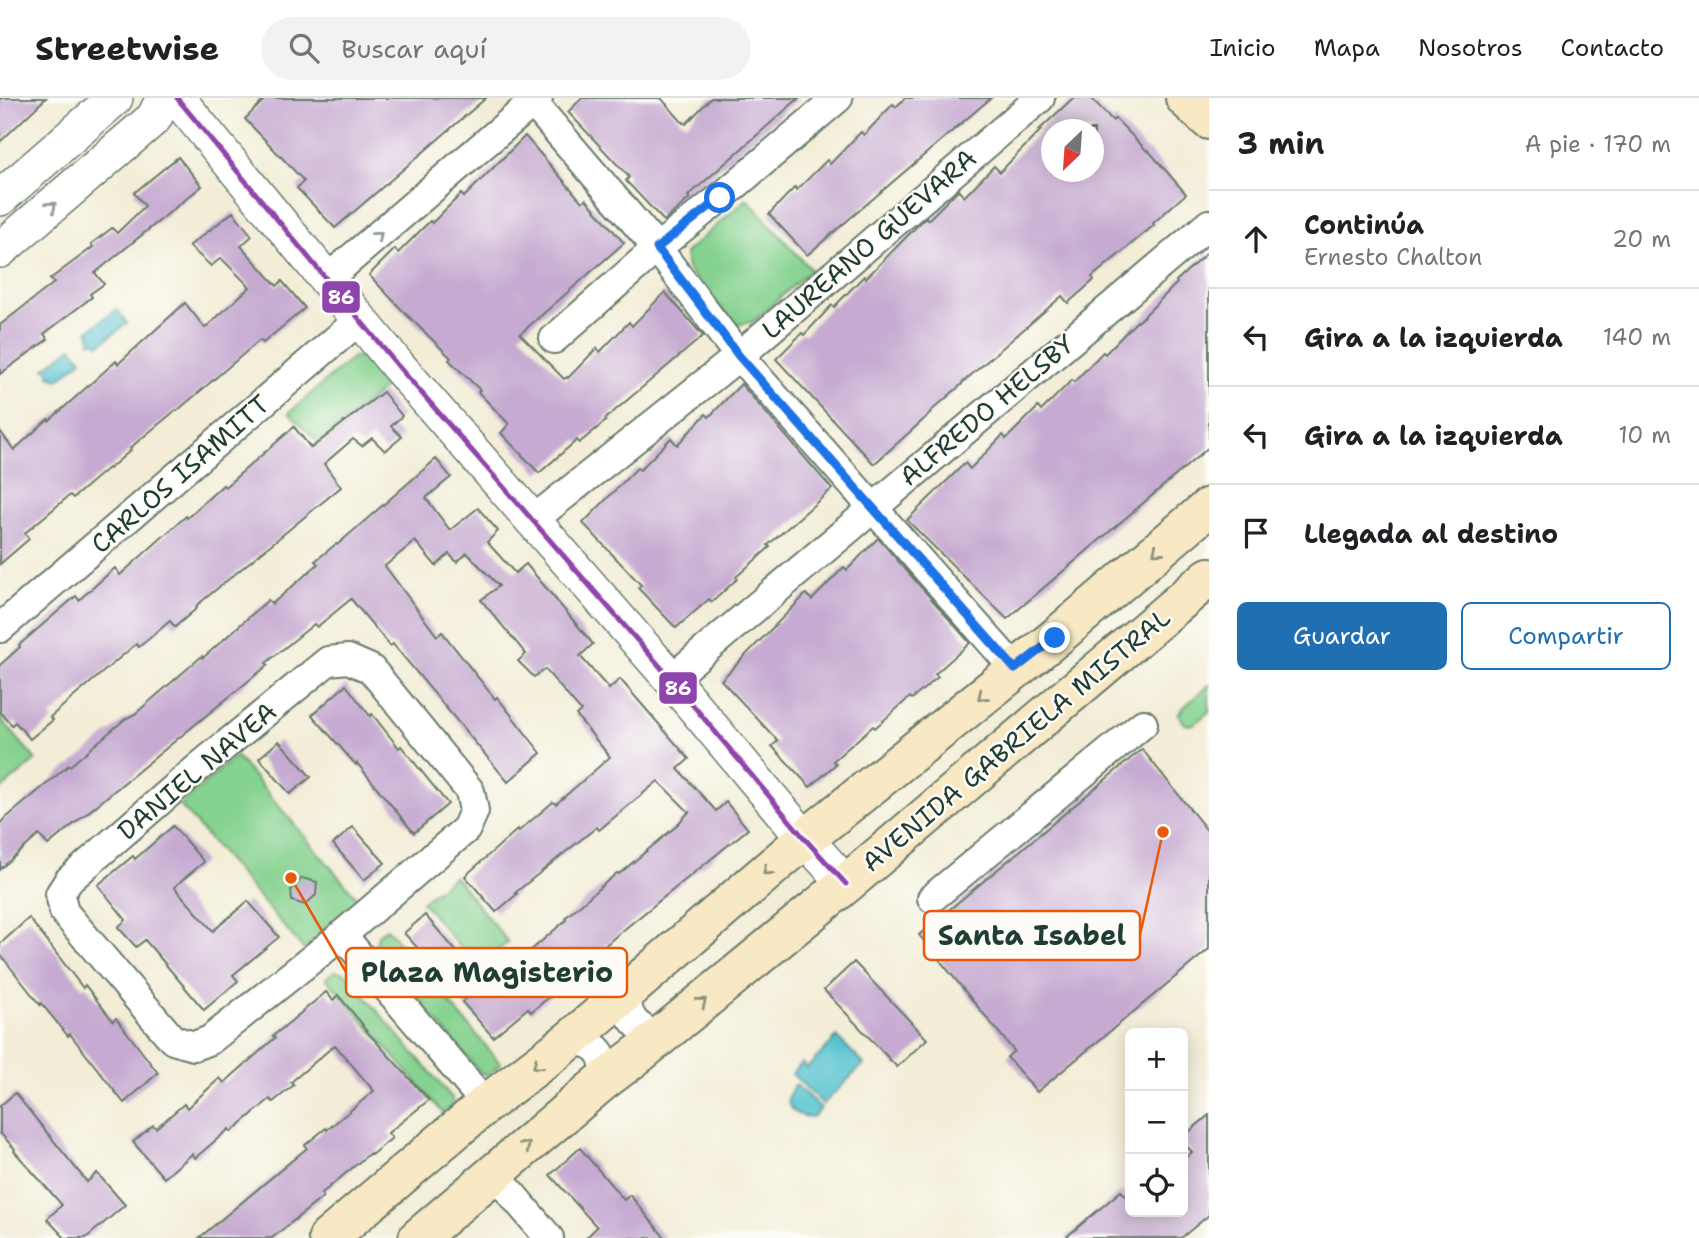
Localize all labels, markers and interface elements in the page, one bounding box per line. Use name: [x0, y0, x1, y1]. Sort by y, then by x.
search box: [261, 17, 751, 80]
text: Streetwise: [35, 26, 219, 71]
icon: search: [285, 29, 323, 67]
text: Buscar aquí: [341, 31, 487, 66]
text: Inicio: [1210, 32, 1276, 64]
text: Mapa: [1314, 32, 1380, 64]
text: Nosotros: [1418, 32, 1523, 64]
text: Contacto: [1561, 32, 1664, 64]
north arrow: [1041, 119, 1104, 182]
text: 3 min: [1237, 123, 1324, 164]
text: A pie · 170 m: [1525, 129, 1671, 159]
street label: LAUREANO GUEVARA: [754, 141, 983, 347]
route start: [704, 182, 735, 213]
one-way arrow: [43, 202, 56, 214]
text: Continúa: [1304, 207, 1424, 242]
icon: ahead: [1237, 220, 1275, 258]
text: 20 m: [1612, 224, 1671, 254]
one-way arrow: [370, 232, 383, 244]
text: Ernesto Chalton: [1304, 242, 1482, 272]
line badge: 86: [321, 280, 361, 314]
text: 86: [328, 285, 354, 310]
icon: left: [1237, 318, 1275, 356]
text: Gira a la izquierda: [1304, 320, 1563, 355]
text: 140 m: [1603, 322, 1671, 352]
street label: ALFREDO HELSBY: [892, 326, 1082, 493]
street label: CARLOS ISAMITT: [83, 386, 276, 561]
icon: left: [1237, 416, 1275, 454]
text: Gira a la izquierda: [1304, 418, 1563, 453]
text: 10 m: [1618, 420, 1671, 450]
icon: arrive: [1237, 514, 1275, 552]
text: Llegada al destino: [1304, 516, 1558, 551]
one-way arrow: [1152, 543, 1164, 556]
street label: AVENIDA GABRIELA MISTRAL: [854, 600, 1177, 879]
button: Guardar: [1237, 602, 1447, 670]
button: Compartir: [1461, 602, 1671, 670]
route end: [1039, 622, 1070, 653]
line badge: 86: [658, 671, 698, 705]
text: 86: [665, 676, 691, 701]
one-way arrow: [977, 688, 989, 701]
street label: DANIEL NAVEA: [110, 694, 284, 848]
one-way arrow: [763, 863, 776, 875]
callout: Santa Isabel: [924, 911, 1140, 960]
text: Santa Isabel: [938, 916, 1126, 954]
callout: Plaza Magisterio: [346, 948, 627, 997]
text: Plaza Magisterio: [361, 953, 613, 991]
one-way arrow: [694, 998, 707, 1010]
map controls: [1125, 1028, 1188, 1217]
button: +: [1125, 1028, 1188, 1091]
one-way arrow: [532, 1057, 545, 1070]
button: −: [1125, 1091, 1188, 1154]
one-way arrow: [518, 1142, 531, 1154]
button: locate: [1125, 1154, 1188, 1217]

